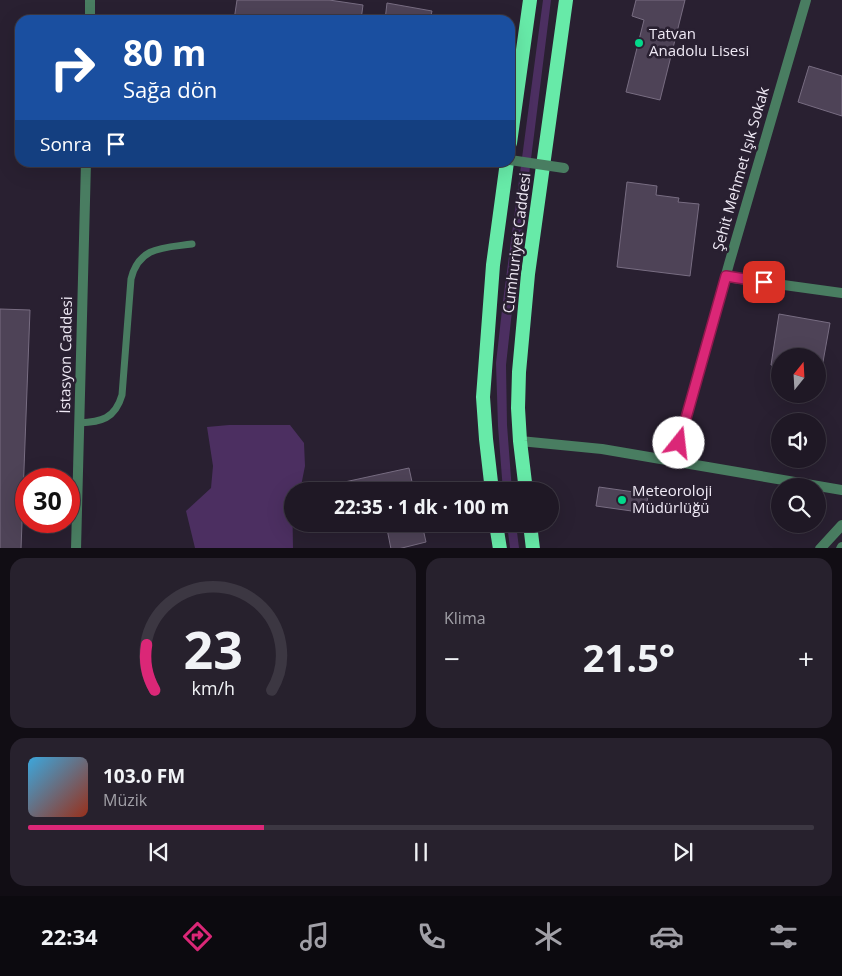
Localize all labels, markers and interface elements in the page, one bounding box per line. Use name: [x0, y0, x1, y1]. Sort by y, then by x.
place label: Tatvan Anadolu Lisesi: [649, 23, 749, 60]
text: 80 m: [123, 29, 206, 76]
icon: right: [40, 35, 105, 100]
marker: Tatvan Anadolu Lisesi: [633, 37, 645, 49]
text: Sağa dön: [123, 74, 217, 104]
street label: Şehit Mehmet Işık Sokak: [707, 84, 773, 253]
icon: arrive: [102, 130, 130, 158]
text: Sonra: [40, 131, 92, 157]
street label: Cumhuriyet Caddesi: [497, 171, 535, 314]
pin: [743, 261, 785, 303]
icon: arrive: [750, 268, 778, 296]
street label: İstasyon Caddesi: [54, 296, 76, 414]
north arrow: [771, 348, 826, 402]
map controls: [771, 348, 826, 533]
button: sound: [771, 413, 826, 468]
position arrow: [652, 416, 704, 468]
speed limit sign: 30: [15, 468, 80, 533]
button: search: [771, 478, 826, 533]
place label: Meteoroloji Müdürlüğü: [632, 480, 712, 517]
text: 22:35 · 1 dk · 100 m: [334, 494, 509, 520]
marker: Meteoroloji Müdürlüğü: [616, 494, 628, 506]
text: Klima: [444, 607, 486, 629]
text: 23: [183, 613, 243, 684]
text: 21.5°: [583, 631, 675, 683]
text: −: [444, 639, 460, 677]
text: +: [798, 639, 814, 677]
text: km/h: [191, 676, 235, 700]
text: 103.0 FM: [103, 763, 185, 789]
text: Müzik: [103, 789, 147, 811]
icon: previous: [145, 838, 173, 866]
icon: pause: [407, 838, 435, 866]
icon: next: [669, 838, 697, 866]
icon: directions: [180, 919, 215, 954]
icon: music: [297, 919, 332, 954]
icon: phone: [414, 919, 449, 954]
icon: climate: [531, 919, 566, 954]
icon: car: [649, 919, 684, 954]
icon: filters: [766, 919, 801, 954]
text: 22:34: [41, 921, 98, 951]

